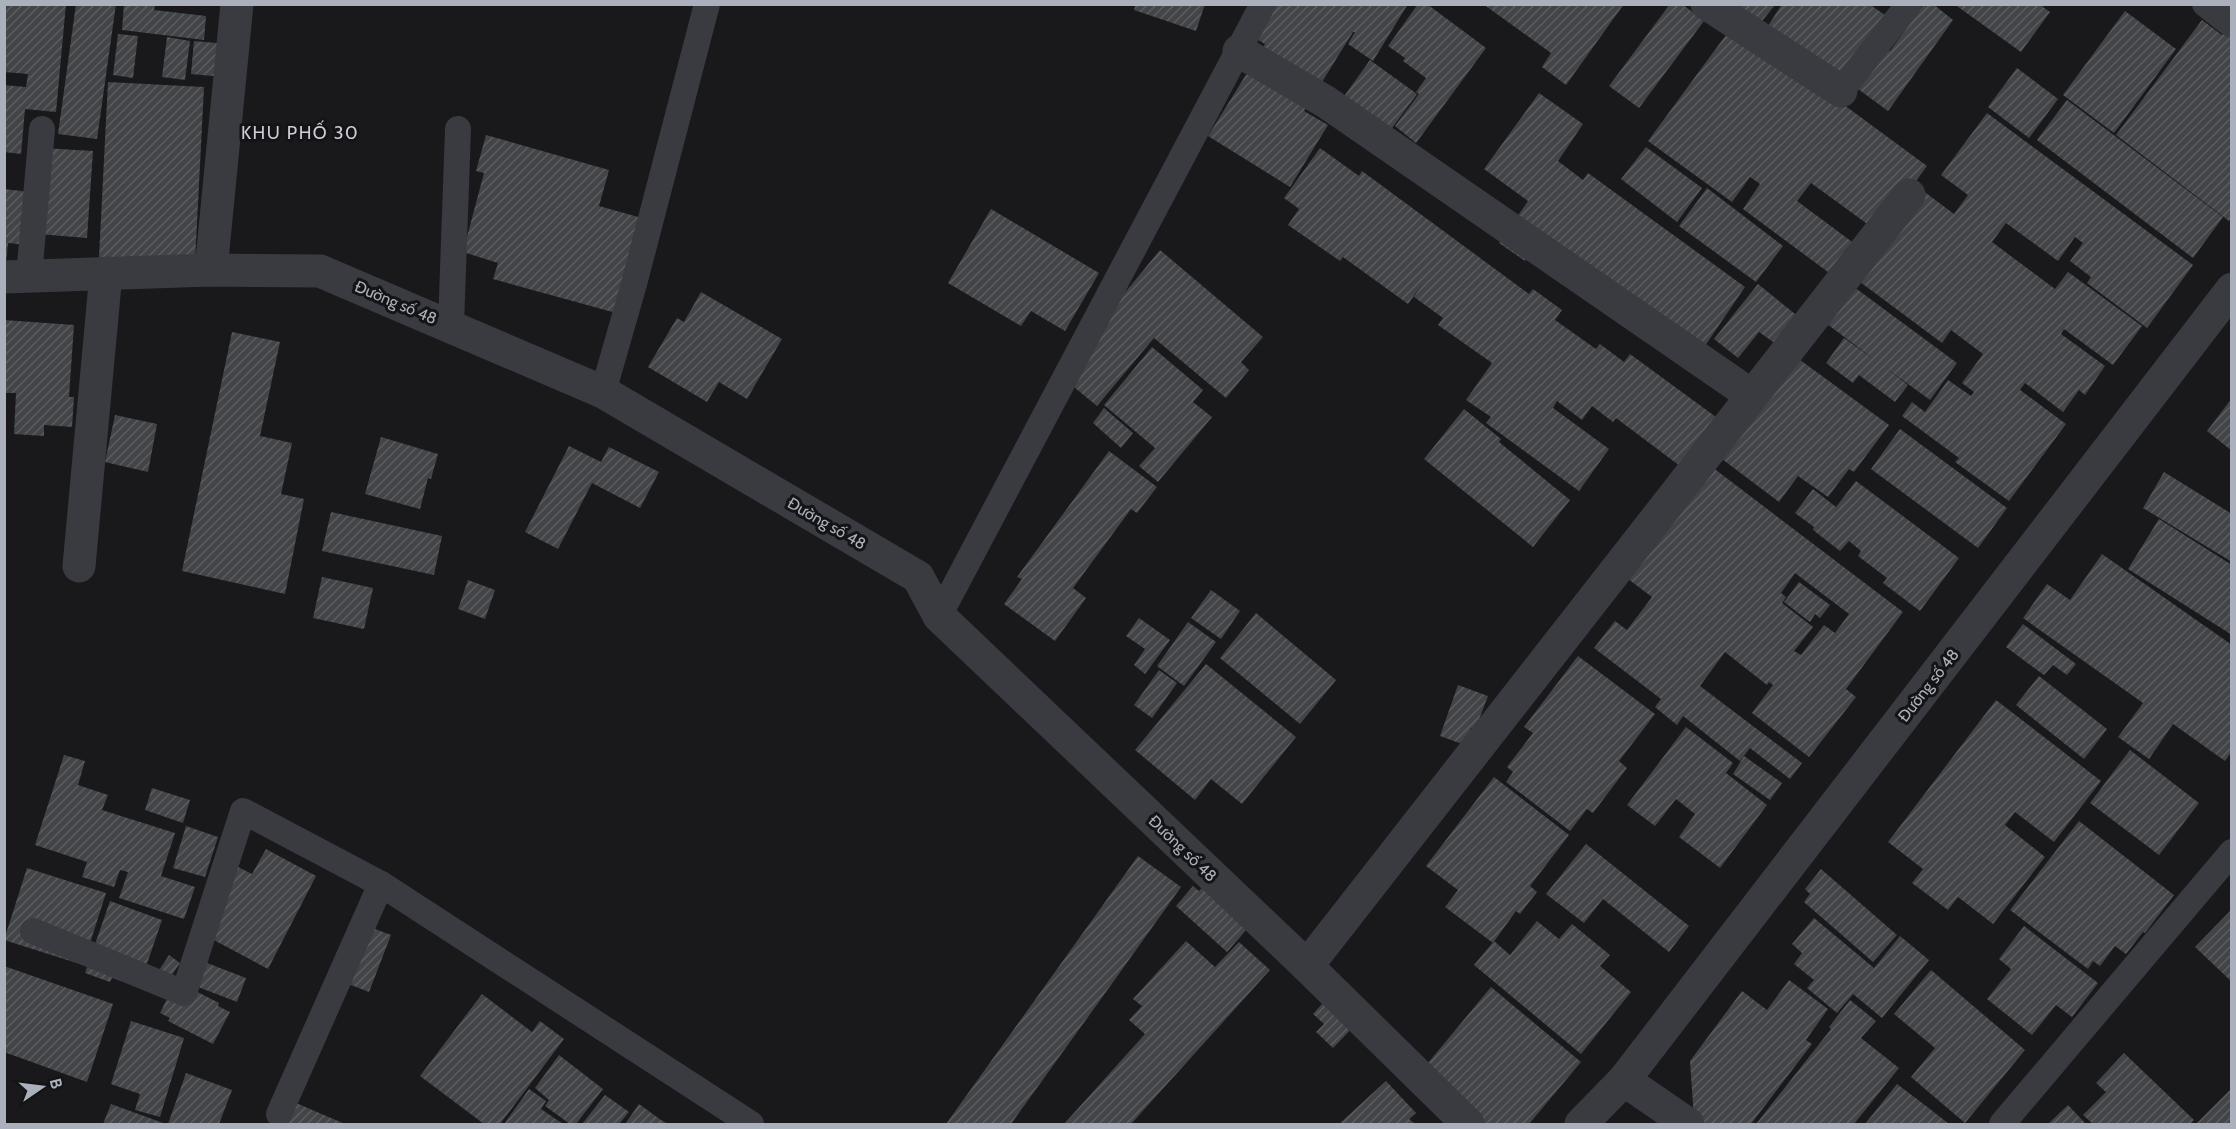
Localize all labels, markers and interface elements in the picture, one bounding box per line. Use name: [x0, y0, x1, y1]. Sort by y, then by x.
district label: KHU PHỐ 30: [241, 120, 359, 144]
street label: Đường số 48: [352, 277, 440, 328]
street label: Đường số 48: [784, 493, 869, 553]
street label: Đường số 48: [1894, 645, 1963, 726]
street label: Đường số 48: [1145, 811, 1221, 886]
north arrow: [12, 1057, 72, 1117]
text: B: [46, 1076, 67, 1091]

